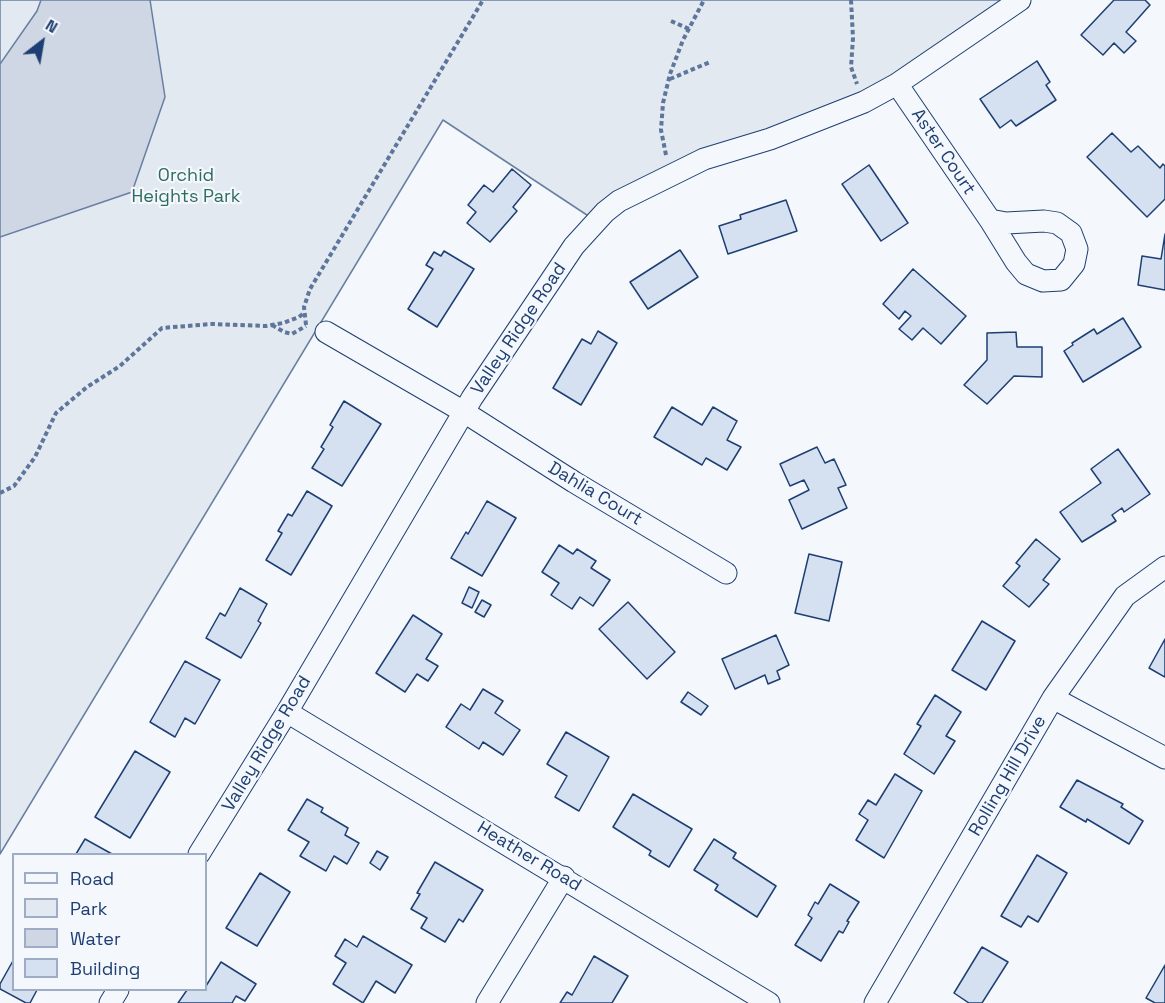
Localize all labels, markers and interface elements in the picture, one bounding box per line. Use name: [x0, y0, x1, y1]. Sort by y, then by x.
north arrow: [12, 12, 72, 72]
text: N: [42, 14, 62, 38]
street label: Aster Court: [906, 105, 980, 199]
park label: Orchid Heights Park: [131, 165, 241, 207]
street label: Valley Ridge Road: [467, 259, 571, 399]
street label: Dahlia Court: [544, 457, 646, 531]
street label: Valley Ridge Road: [218, 672, 316, 816]
street label: Rolling Hill Drive: [965, 712, 1051, 840]
street label: Heather Road: [473, 817, 585, 897]
legend: [12, 853, 207, 991]
text: Road: [70, 867, 114, 890]
text: Park: [70, 897, 107, 920]
text: Water: [70, 927, 121, 950]
text: Building: [70, 957, 140, 980]

